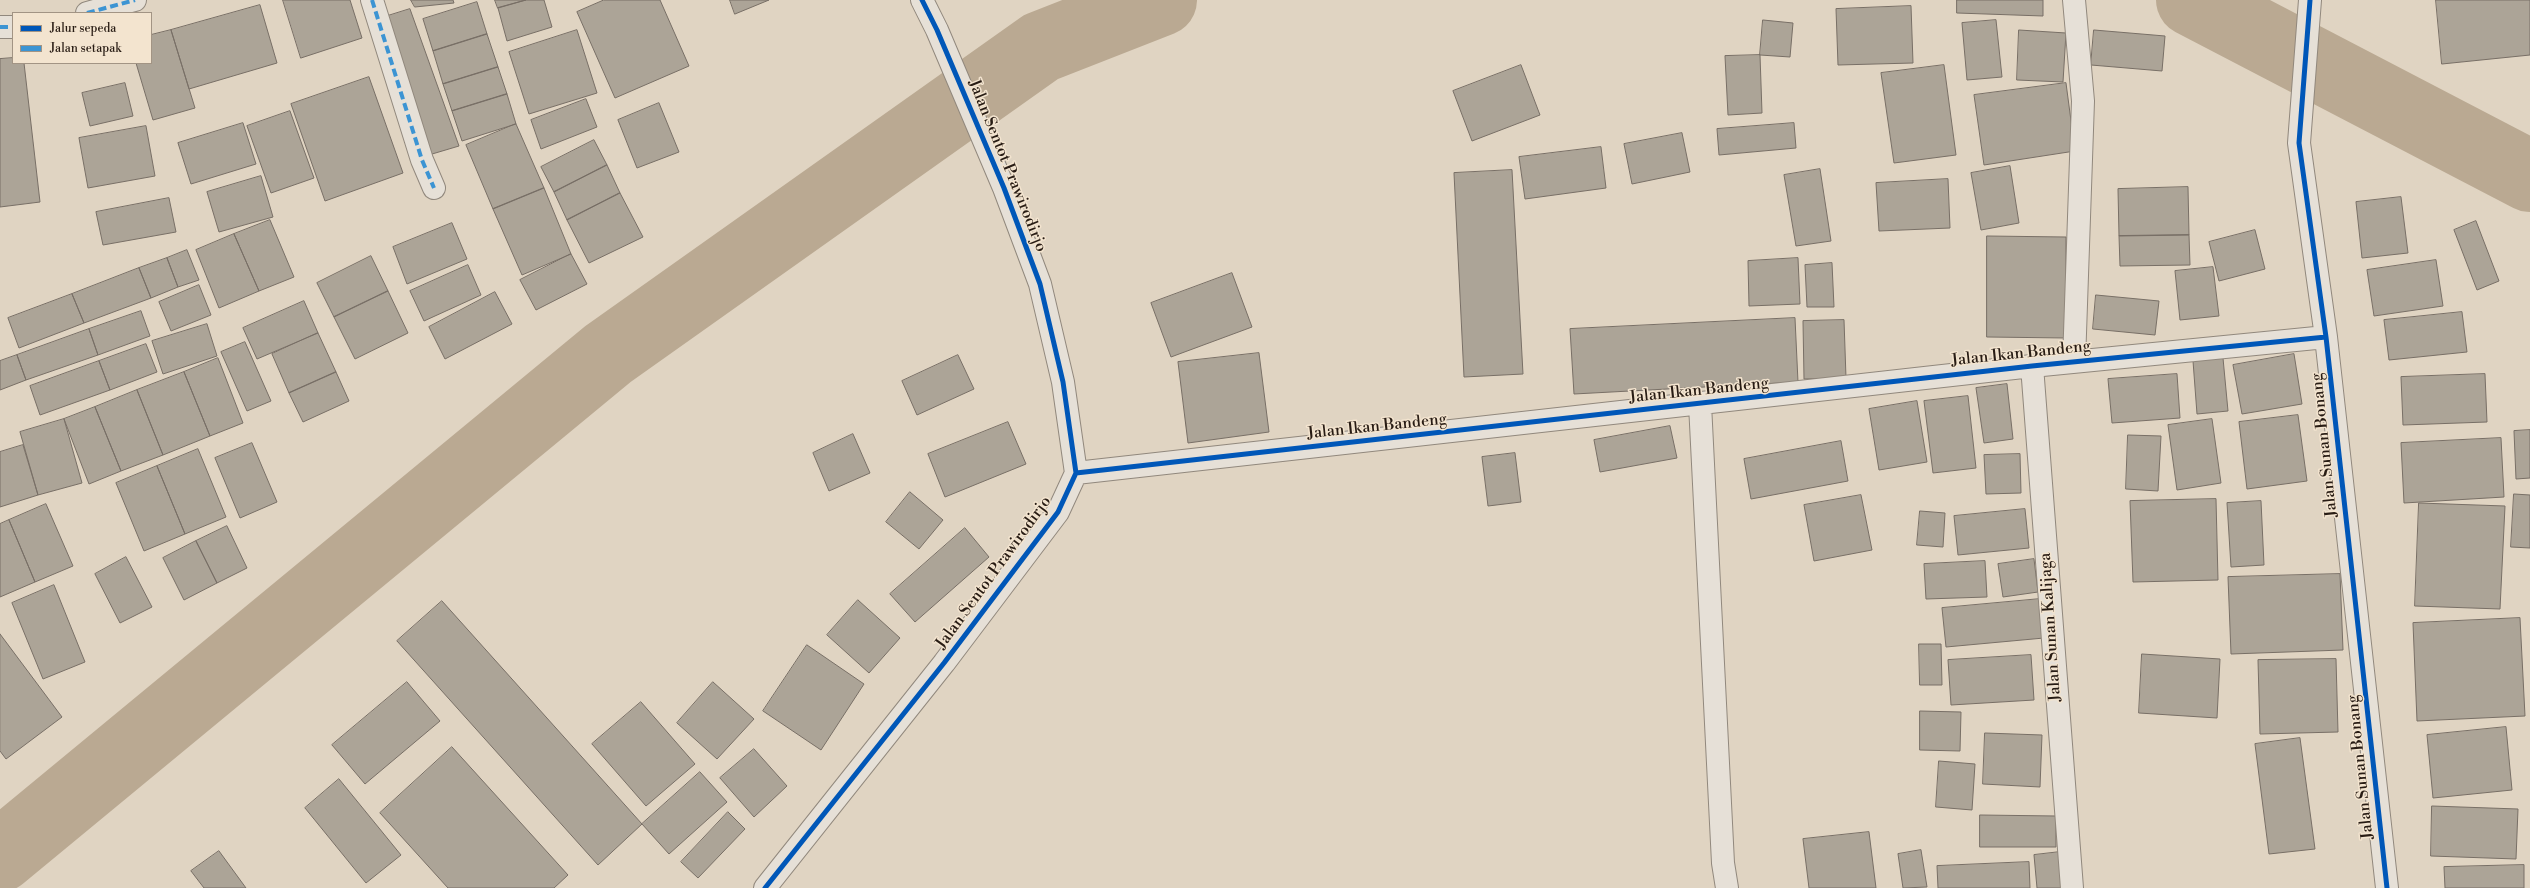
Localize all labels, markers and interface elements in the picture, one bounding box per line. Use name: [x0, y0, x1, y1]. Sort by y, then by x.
legend: [12, 12, 152, 64]
text: Jalur sepeda: [50, 21, 116, 36]
text: Jalan setapak: [50, 41, 122, 56]
street label: Jalan Sentot Prawirodirjo: [964, 77, 1050, 255]
street label: Jalan Ikan Bandeng: [1950, 337, 2092, 371]
street label: Jalan Sunan Bonang: [2308, 372, 2342, 518]
street label: Jalan Ikan Bandeng: [1628, 374, 1770, 408]
street label: Jalan Ikan Bandeng: [1306, 410, 1448, 444]
street label: Jalan Sentot Prawirodirjo: [932, 493, 1056, 653]
street label: Jalan Sunan Kalijaga: [2036, 552, 2066, 702]
street label: Jalan Sunan Bonang: [2344, 694, 2378, 840]

